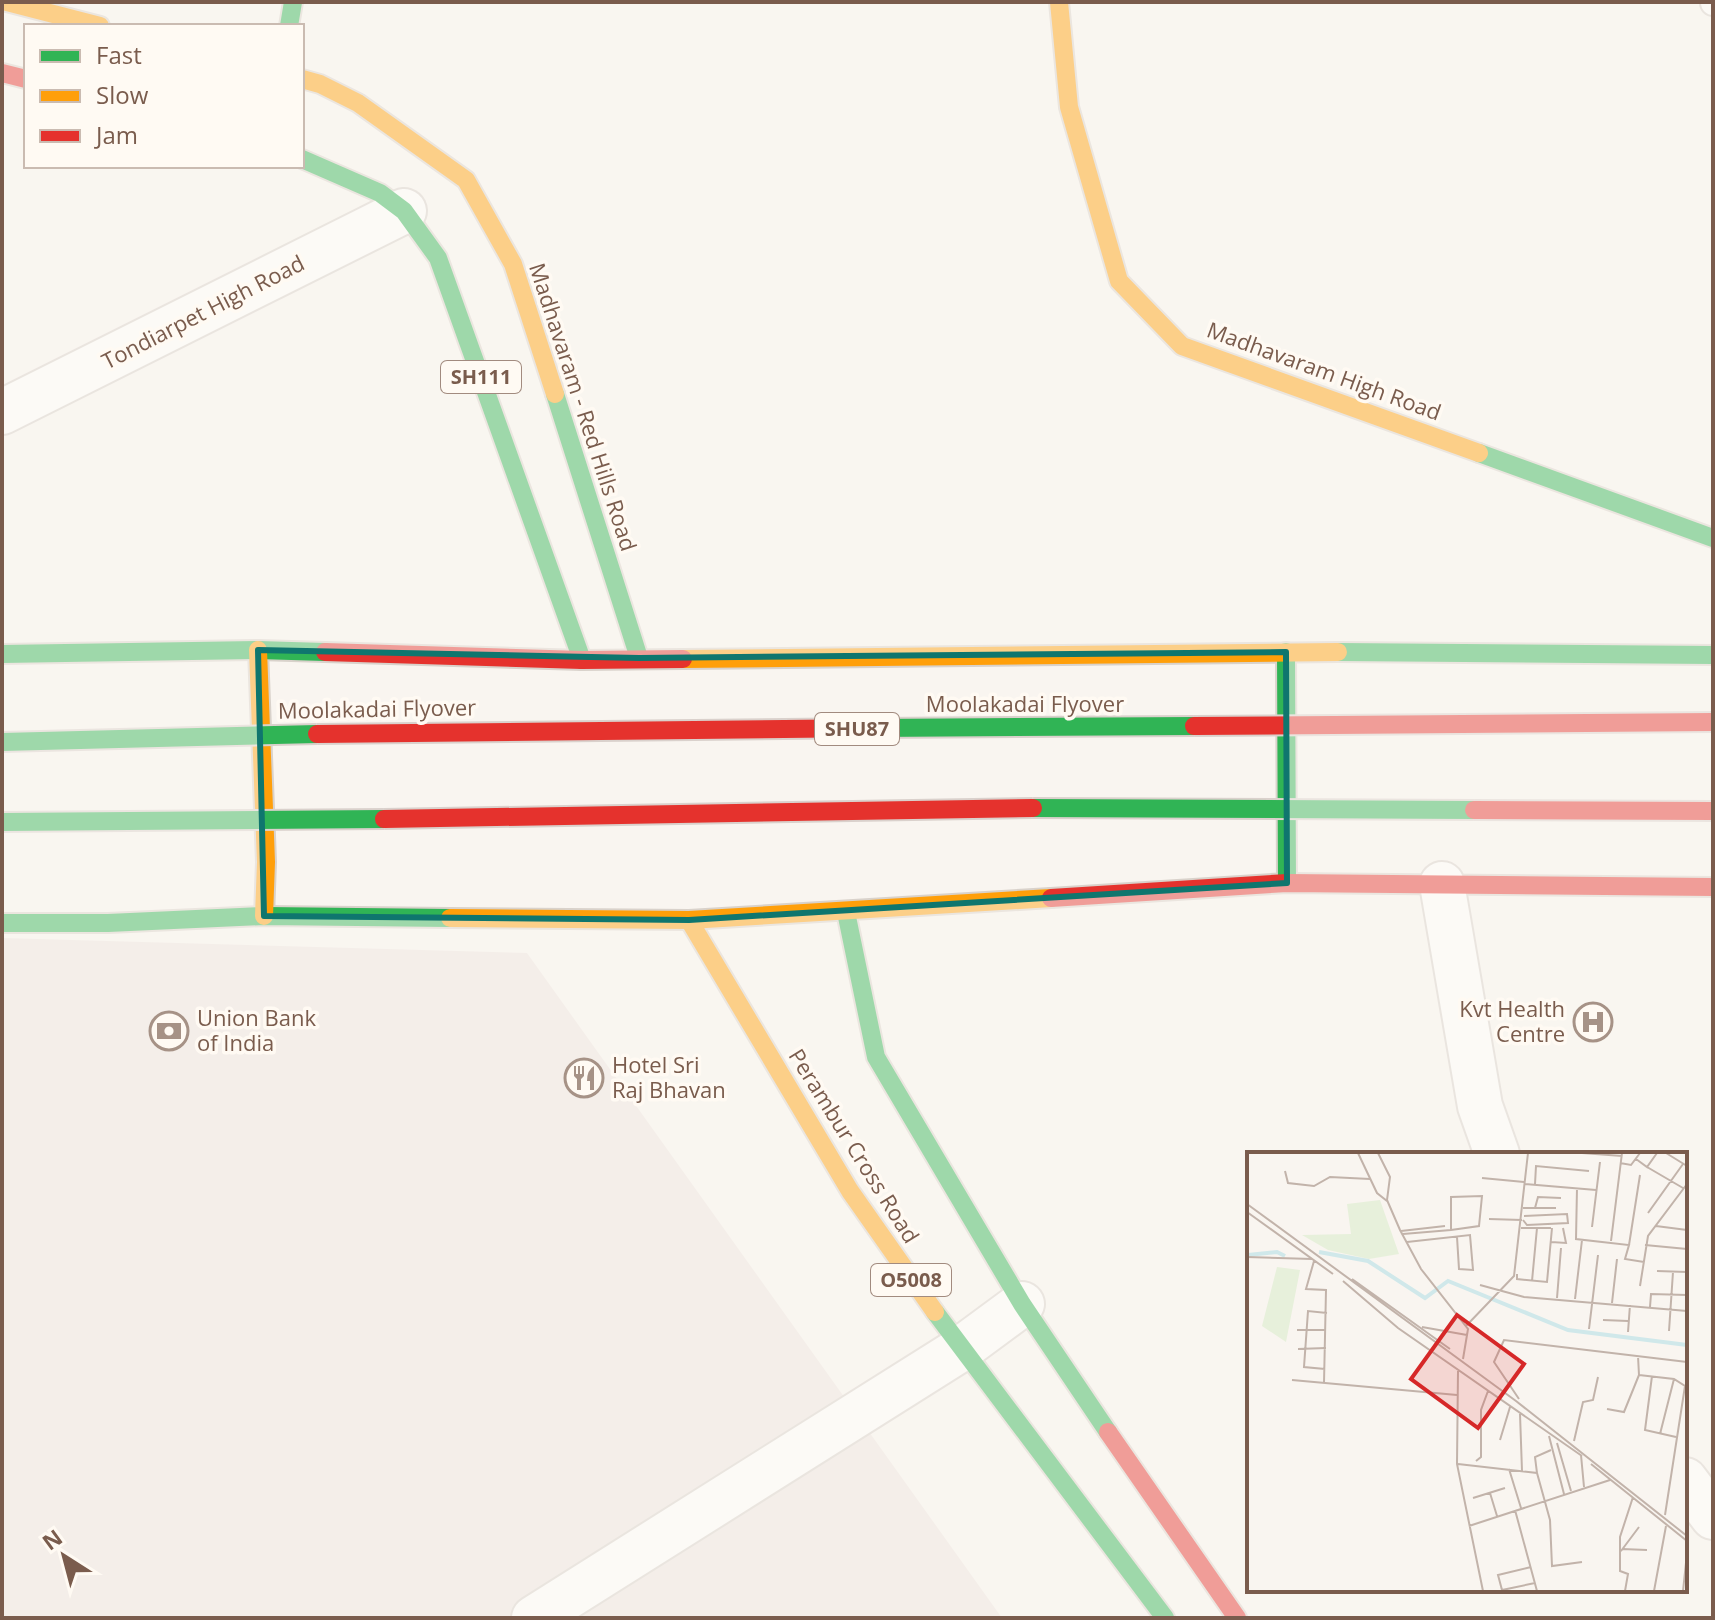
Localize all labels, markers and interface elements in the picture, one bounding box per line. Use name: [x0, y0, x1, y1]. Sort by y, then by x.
legend: [24, 24, 304, 168]
text: Fast: [96, 38, 142, 71]
text: Slow: [96, 78, 149, 111]
text: Jam: [94, 118, 138, 151]
street label: Tondiarpet High Road: [96, 247, 309, 375]
street label: Madhavaram - Red Hills Road: [523, 259, 645, 555]
street label: Madhavaram High Road: [1203, 314, 1446, 426]
road number: SH111: [441, 361, 521, 393]
street label: Moolakadai Flyover: [926, 688, 1124, 718]
street label: Moolakadai Flyover: [278, 691, 476, 725]
road number: SHU87: [815, 713, 899, 745]
place label: Kvt Health Centre: [1459, 993, 1565, 1048]
hospital icon: Kvt Health Centre: [1572, 1001, 1614, 1043]
place label: Union Bank of India: [197, 1002, 316, 1057]
bank icon: Union Bank of India: [148, 1010, 190, 1052]
street label: Perambur Cross Road: [783, 1043, 927, 1248]
place label: Hotel Sri Raj Bhavan: [612, 1049, 726, 1104]
restaurant icon: Hotel Sri Raj Bhavan: [563, 1057, 605, 1099]
inset map: [1247, 1152, 1687, 1592]
road number: O5008: [871, 1264, 951, 1296]
north arrow: [24, 1516, 104, 1596]
text: N: [36, 1522, 68, 1556]

